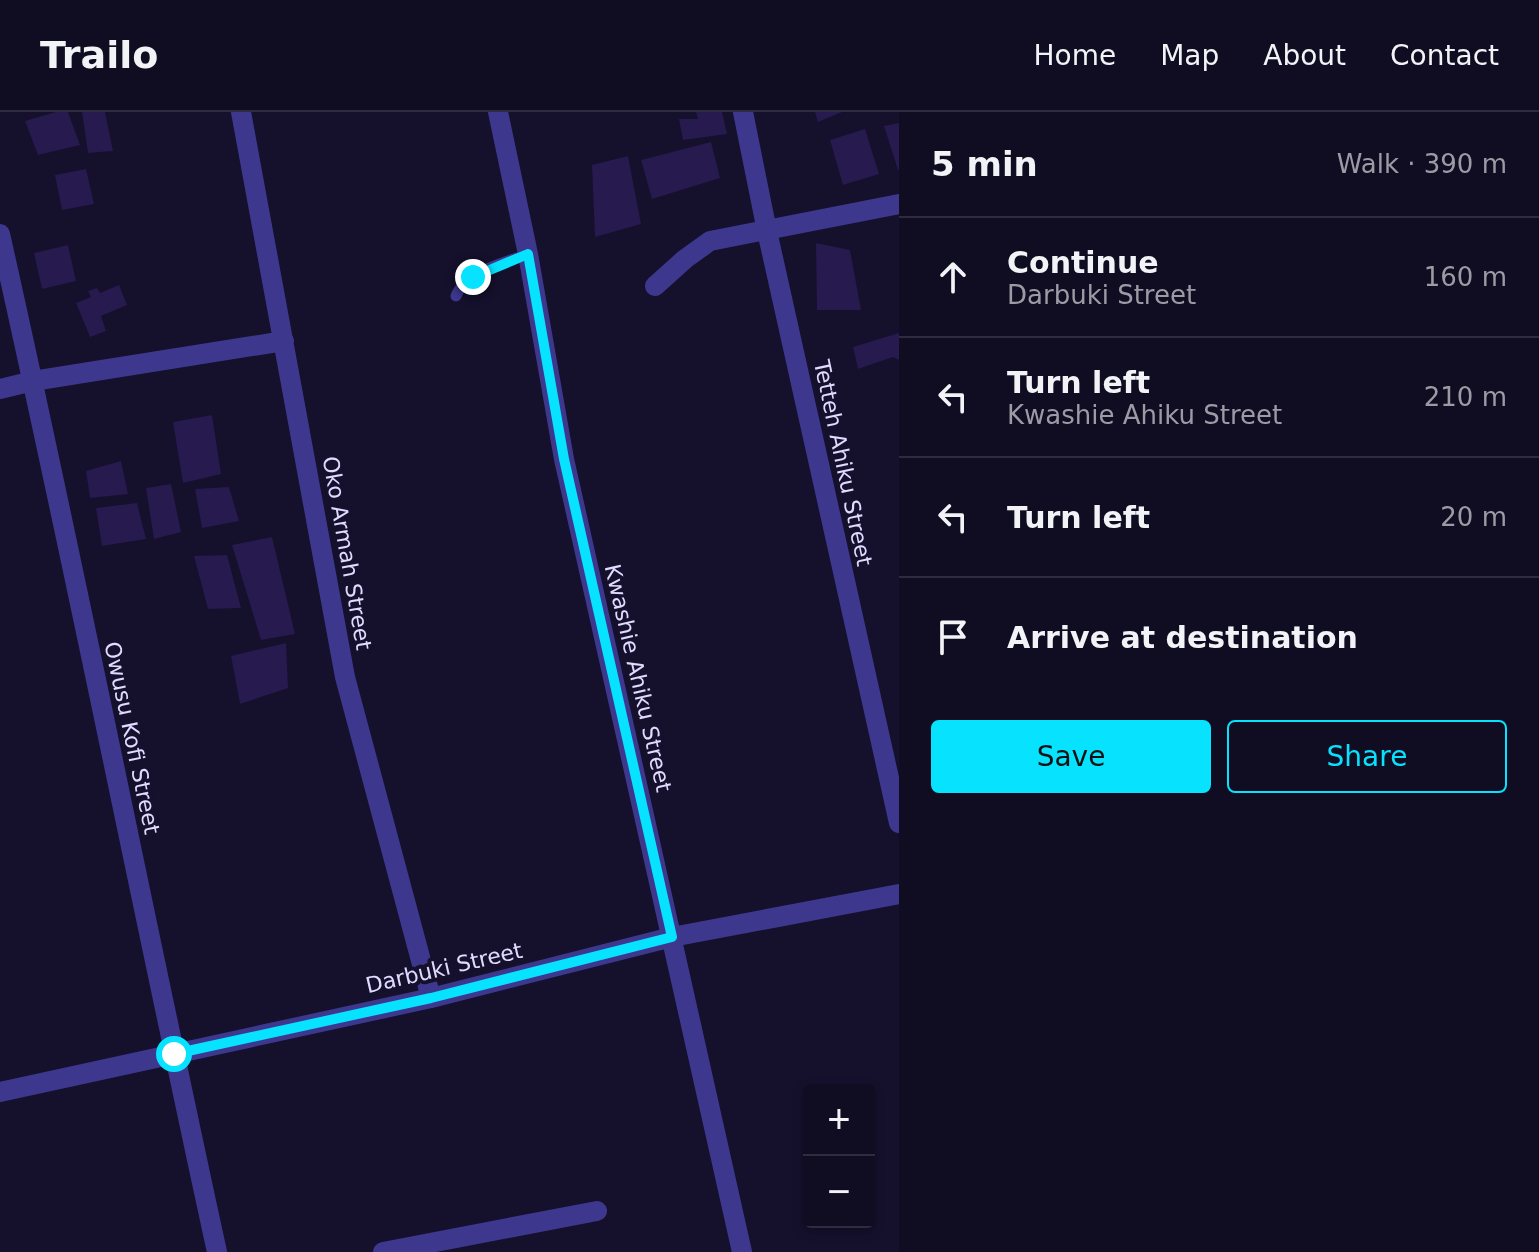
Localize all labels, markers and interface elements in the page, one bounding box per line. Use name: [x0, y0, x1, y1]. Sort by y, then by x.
text: Trailo: [40, 33, 158, 77]
text: Home: [1033, 39, 1116, 72]
text: Map: [1160, 39, 1219, 72]
text: About: [1263, 39, 1346, 72]
text: Contact: [1390, 39, 1499, 72]
text: 5 min: [931, 144, 1038, 184]
text: Walk · 390 m: [1337, 149, 1507, 179]
text: Continue: [1007, 245, 1159, 280]
icon: ahead: [931, 255, 975, 299]
route end: [455, 259, 491, 295]
text: 160 m: [1424, 262, 1507, 292]
text: Darbuki Street: [1007, 280, 1196, 310]
street label: Tetteh Ahiku Street: [809, 357, 877, 569]
text: Turn left: [1007, 365, 1150, 400]
icon: left: [931, 375, 975, 419]
text: 210 m: [1424, 382, 1507, 412]
text: Kwashie Ahiku Street: [1007, 400, 1282, 430]
street label: Oko Armah Street: [318, 454, 376, 652]
icon: left: [931, 495, 975, 539]
text: Turn left: [1007, 500, 1150, 535]
text: 20 m: [1440, 502, 1507, 532]
street label: Kwashie Ahiku Street: [600, 562, 676, 795]
icon: arrive: [931, 615, 975, 659]
text: Arrive at destination: [1007, 620, 1358, 655]
street label: Owusu Kofi Street: [99, 639, 165, 837]
button: Save: [931, 720, 1211, 793]
button: Share: [1227, 720, 1507, 793]
street label: Darbuki Street: [363, 938, 525, 998]
route start: [156, 1036, 192, 1072]
map controls: [803, 1084, 875, 1228]
button: +: [803, 1084, 875, 1156]
button: −: [803, 1156, 875, 1228]

